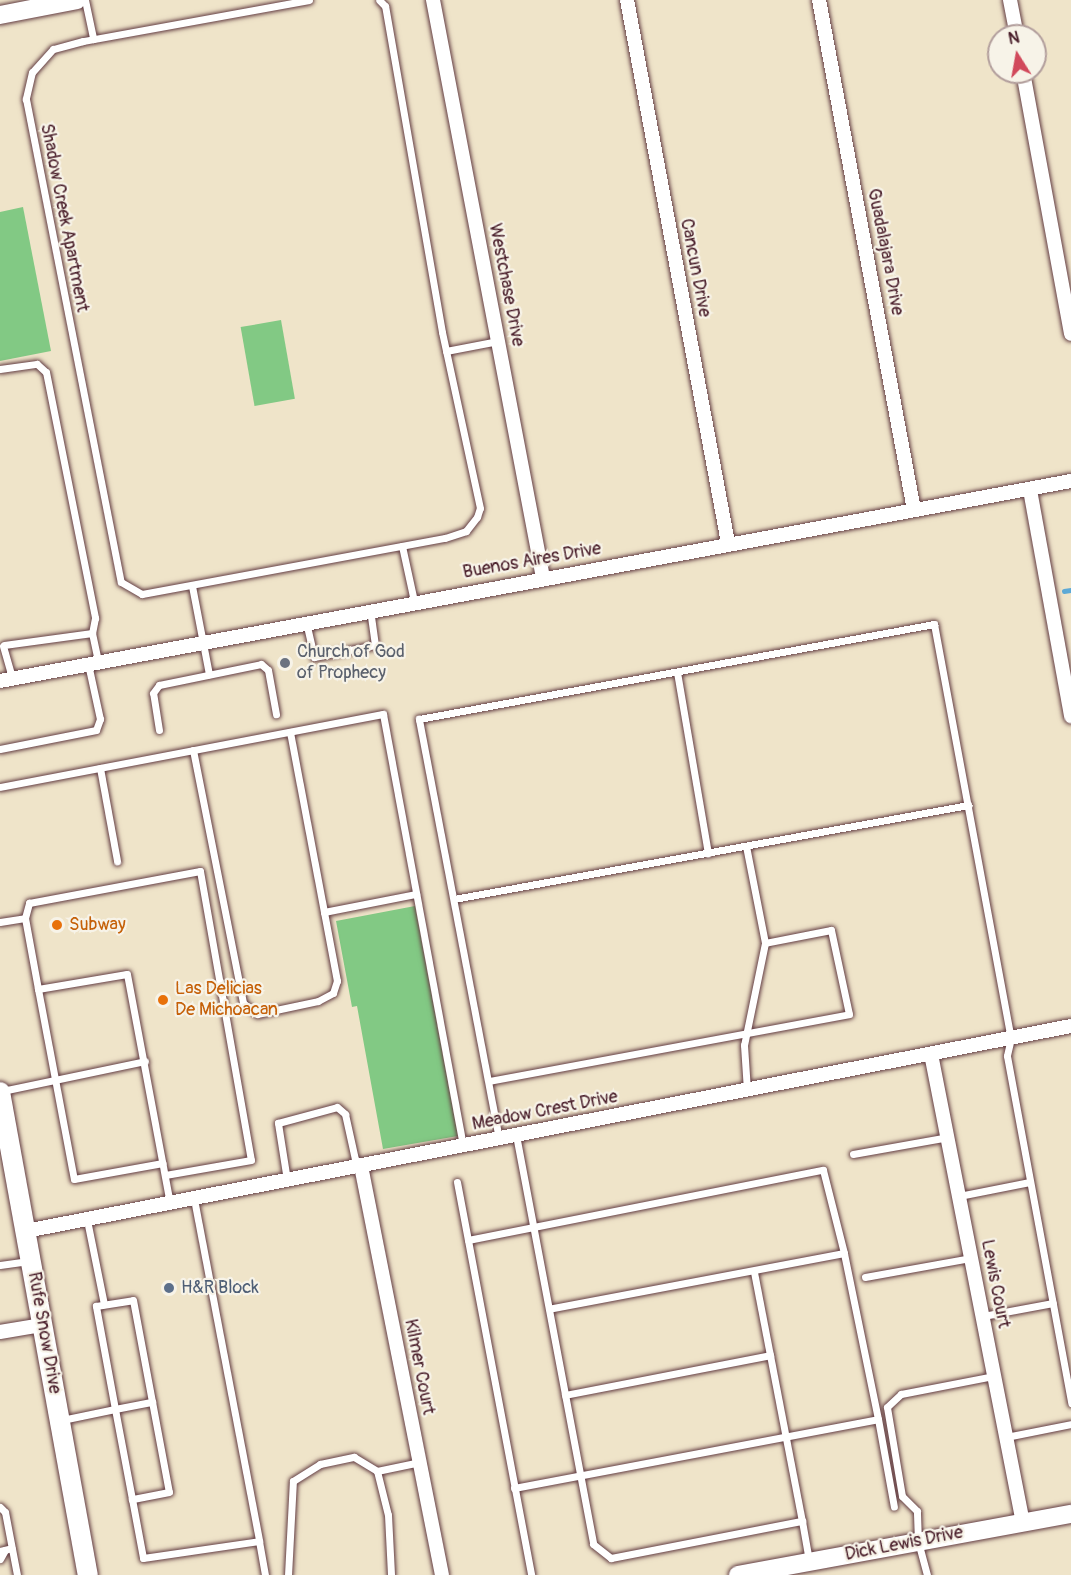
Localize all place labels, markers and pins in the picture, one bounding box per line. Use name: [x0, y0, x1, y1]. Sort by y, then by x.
place label: Church of God of Prophecy: [297, 642, 405, 684]
marker: Church of God of Prophecy: [278, 656, 292, 670]
place label: Subway: [69, 914, 126, 936]
marker: Subway: [50, 918, 64, 932]
place label: Las Delicias De Michoacan: [175, 979, 278, 1022]
marker: Las Delicias De Michoacan: [156, 993, 170, 1007]
place label: H&R Block: [181, 1277, 259, 1299]
marker: H&R Block: [162, 1281, 176, 1295]

